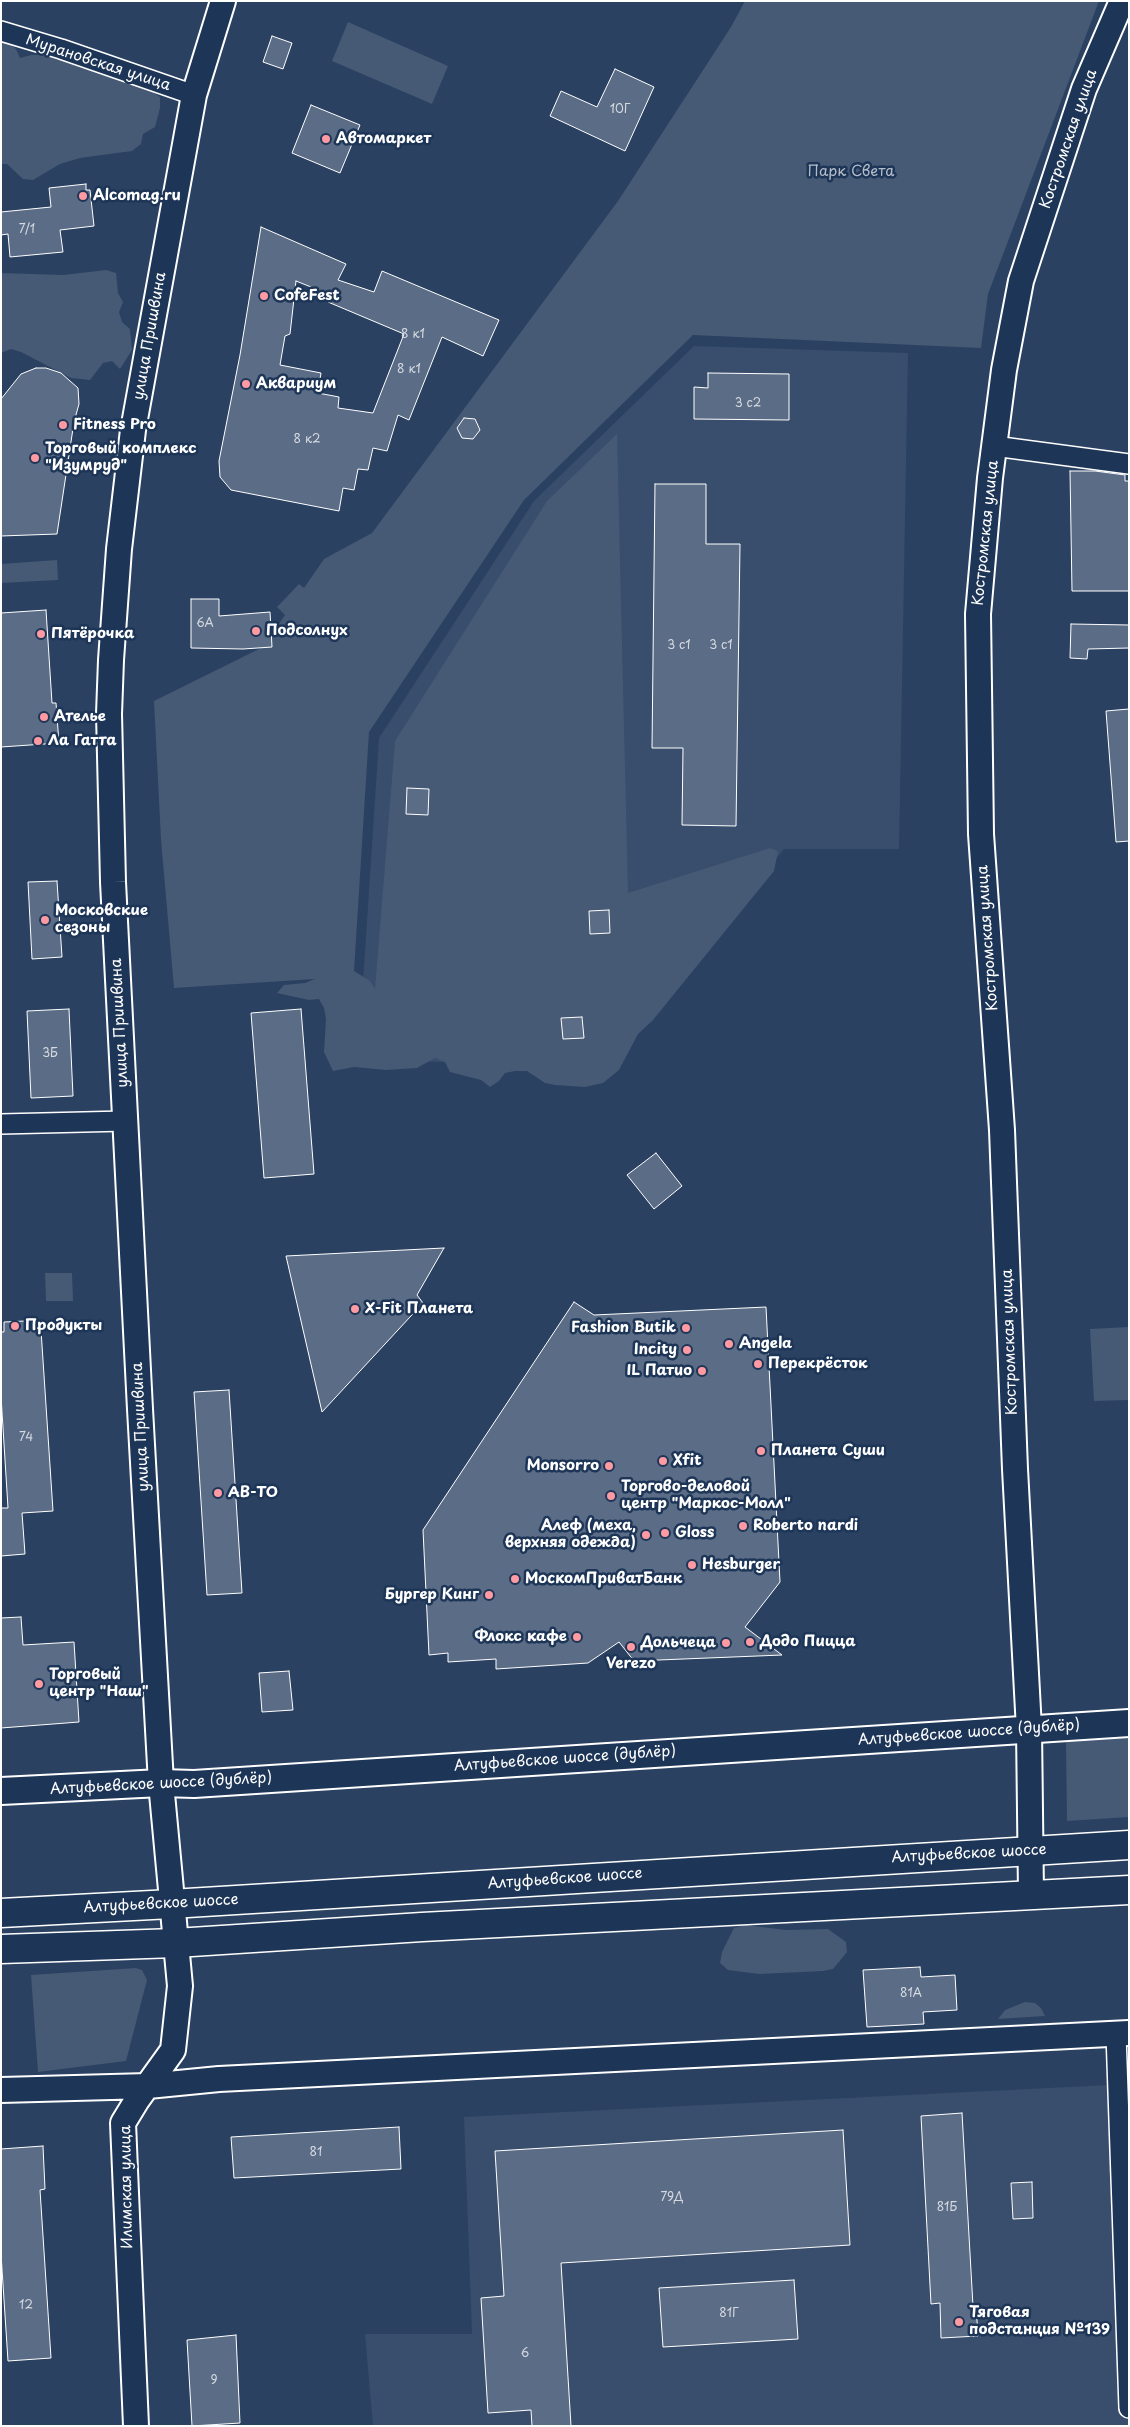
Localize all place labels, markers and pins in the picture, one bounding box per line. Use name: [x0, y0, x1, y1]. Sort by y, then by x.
place label: Автомаркет: [336, 130, 431, 148]
marker: Автомаркет: [320, 133, 332, 145]
place label: Alcomag.ru: [93, 187, 181, 205]
marker: Alcomag.ru: [77, 190, 89, 202]
place label: CofeFest: [274, 287, 340, 305]
marker: CofeFest: [258, 290, 270, 302]
place label: Аквариум: [256, 375, 336, 393]
marker: Аквариум: [240, 378, 252, 390]
place label: Fitness Pro: [73, 416, 156, 434]
marker: Fitness Pro: [57, 419, 69, 431]
place label: Торговый комплекс "Изумруд": [45, 440, 196, 475]
marker: Торговый комплекс "Изумруд": [29, 452, 41, 464]
place label: Подсолнух: [266, 622, 348, 640]
place label: Пятёрочка: [51, 625, 134, 643]
marker: Подсолнух: [250, 625, 262, 637]
marker: Пятёрочка: [35, 628, 47, 640]
place label: Ателье: [54, 708, 106, 726]
marker: Ателье: [38, 711, 50, 723]
place label: Ла Гатта: [48, 732, 117, 750]
marker: Ла Гатта: [32, 735, 44, 747]
place label: Московские сезоны: [55, 902, 148, 937]
marker: Московские сезоны: [39, 914, 51, 926]
place label: X-Fit Планета: [365, 1300, 473, 1318]
marker: X-Fit Планета: [349, 1303, 361, 1315]
place label: Продукты: [25, 1317, 102, 1335]
place label: Fashion Butik: [571, 1319, 676, 1337]
marker: Продукты: [9, 1320, 21, 1332]
marker: Fashion Butik: [680, 1322, 692, 1334]
place label: Angela: [739, 1335, 792, 1353]
marker: Angela: [723, 1338, 735, 1350]
place label: Incity: [634, 1341, 677, 1359]
marker: Incity: [681, 1344, 693, 1356]
place label: Перекрёсток: [768, 1355, 868, 1373]
marker: Перекрёсток: [752, 1358, 764, 1370]
place label: IL Патио: [626, 1362, 692, 1380]
marker: IL Патио: [696, 1365, 708, 1377]
place label: Планета Суши: [771, 1442, 885, 1460]
marker: Планета Суши: [755, 1445, 767, 1457]
place label: Xfit: [673, 1452, 701, 1470]
marker: Xfit: [657, 1455, 669, 1467]
place label: Monsorro: [527, 1457, 599, 1475]
marker: Monsorro: [603, 1460, 615, 1472]
place label: Торгово-деловой центр "Маркос-Молл": [621, 1478, 791, 1513]
place label: АВ-ТО: [228, 1484, 278, 1502]
marker: АВ-ТО: [212, 1487, 224, 1499]
marker: Торгово-деловой центр "Маркос-Молл": [605, 1490, 617, 1502]
place label: Алеф (меха, верхняя одежда): [505, 1517, 636, 1552]
place label: Roberto nardi: [753, 1517, 858, 1535]
marker: Roberto nardi: [737, 1520, 749, 1532]
place label: Gloss: [675, 1524, 714, 1542]
marker: Gloss: [659, 1527, 671, 1539]
marker: Алеф (меха, верхняя одежда): [640, 1529, 652, 1541]
place label: Hesburger: [702, 1556, 780, 1574]
marker: Hesburger: [686, 1559, 698, 1571]
place label: МоскомПриватБанк: [525, 1570, 682, 1588]
marker: МоскомПриватБанк: [509, 1573, 521, 1585]
place label: Бургер Кинг: [385, 1586, 479, 1604]
marker: Бургер Кинг: [483, 1589, 495, 1601]
place label: Флокс кафе: [474, 1628, 567, 1646]
marker: Флокс кафе: [571, 1631, 583, 1643]
place label: Додо Пицца: [760, 1633, 856, 1651]
place label: Дольчеца: [641, 1634, 716, 1652]
marker: Додо Пицца: [744, 1636, 756, 1648]
marker: Дольчеца: [720, 1637, 732, 1649]
marker: Verezo: [625, 1641, 637, 1653]
place label: Verezo: [606, 1655, 656, 1673]
place label: Торговый центр "Наш": [49, 1666, 149, 1701]
marker: Торговый центр "Наш": [33, 1678, 45, 1690]
place label: Тяговая подстанция №139: [969, 2304, 1110, 2339]
marker: Тяговая подстанция №139: [953, 2316, 965, 2328]

